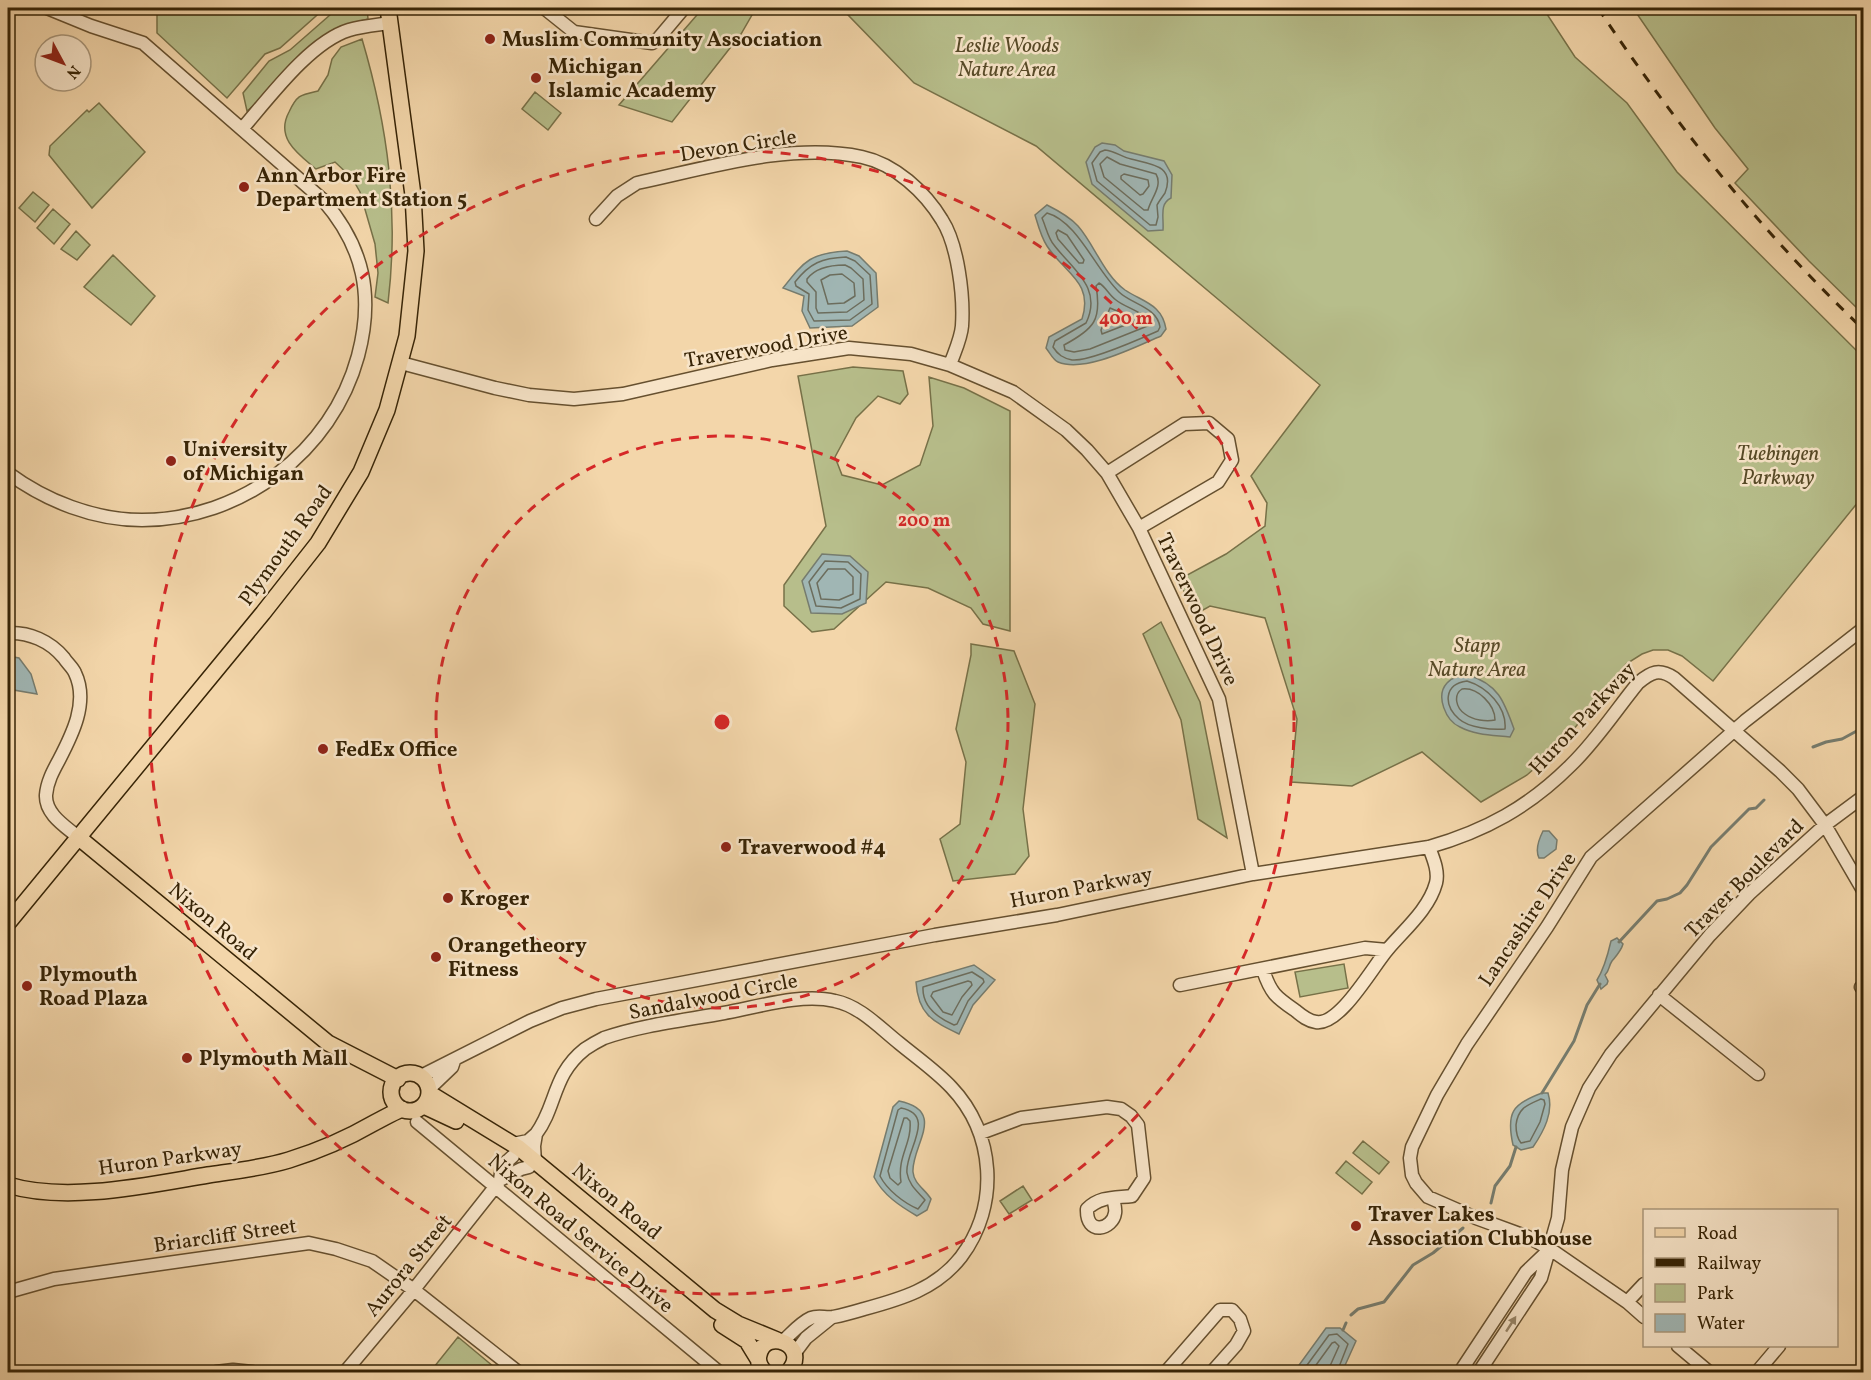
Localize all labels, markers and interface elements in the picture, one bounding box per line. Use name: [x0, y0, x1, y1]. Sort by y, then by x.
place label: Muslim Community Association: [502, 26, 822, 55]
marker: Muslim Community Association: [483, 32, 497, 46]
park label: Leslie Woods Nature Area: [955, 32, 1060, 85]
north arrow: [33, 33, 93, 93]
place label: Michigan Islamic Academy: [548, 53, 716, 106]
text: N: [60, 60, 85, 83]
marker: Michigan Islamic Academy: [529, 71, 543, 85]
street label: Devon Circle: [678, 123, 799, 170]
place label: Ann Arbor Fire Department Station 5: [256, 162, 467, 215]
marker: Ann Arbor Fire Department Station 5: [237, 180, 251, 194]
text: 400 m: [1099, 307, 1153, 332]
street label: Traverwood Drive: [682, 319, 850, 376]
place label: University of Michigan: [183, 436, 304, 489]
park label: Tuebingen Parkway: [1737, 440, 1819, 493]
marker: University of Michigan: [164, 454, 178, 468]
street label: Plymouth Road: [232, 480, 340, 612]
text: 200 m: [898, 509, 950, 534]
street label: Traverwood Drive: [1149, 529, 1245, 691]
park label: Stapp Nature Area: [1428, 632, 1526, 685]
street label: Huron Parkway: [1523, 656, 1643, 782]
centre of rings: [712, 712, 732, 732]
place label: FedEx Office: [335, 736, 457, 765]
marker: FedEx Office: [316, 742, 330, 756]
street label: Traver Boulevard: [1679, 813, 1811, 945]
place label: Traverwood #4: [738, 834, 886, 863]
marker: Traverwood #4: [719, 840, 733, 854]
street label: Lancashire Drive: [1472, 847, 1584, 993]
street label: Huron Parkway: [1007, 860, 1156, 917]
street label: Nixon Road: [161, 876, 263, 968]
place label: Kroger: [460, 885, 529, 914]
marker: Kroger: [441, 891, 455, 905]
place label: Orangetheory Fitness: [448, 932, 587, 985]
marker: Orangetheory Fitness: [429, 950, 443, 964]
place label: Plymouth Road Plaza: [39, 961, 148, 1014]
street label: Sandalwood Circle: [626, 967, 800, 1028]
marker: Plymouth Road Plaza: [20, 979, 34, 993]
place label: Plymouth Mall: [199, 1045, 348, 1074]
marker: Plymouth Mall: [180, 1051, 194, 1065]
street label: Huron Parkway: [97, 1135, 245, 1184]
street label: Nixon Road Service Drive: [481, 1148, 679, 1321]
street label: Nixon Road: [565, 1157, 667, 1247]
place label: Traver Lakes Association Clubhouse: [1368, 1201, 1592, 1254]
street label: Aurora Street: [359, 1208, 460, 1324]
legend: [1643, 1209, 1838, 1347]
street label: Briarcliff Street: [152, 1212, 299, 1261]
marker: Traver Lakes Association Clubhouse: [1349, 1219, 1363, 1233]
text: Road: [1697, 1222, 1738, 1247]
text: Railway: [1697, 1252, 1761, 1277]
text: Park: [1697, 1282, 1734, 1307]
text: Water: [1697, 1312, 1745, 1337]
one-way arrow: [1505, 1316, 1517, 1332]

